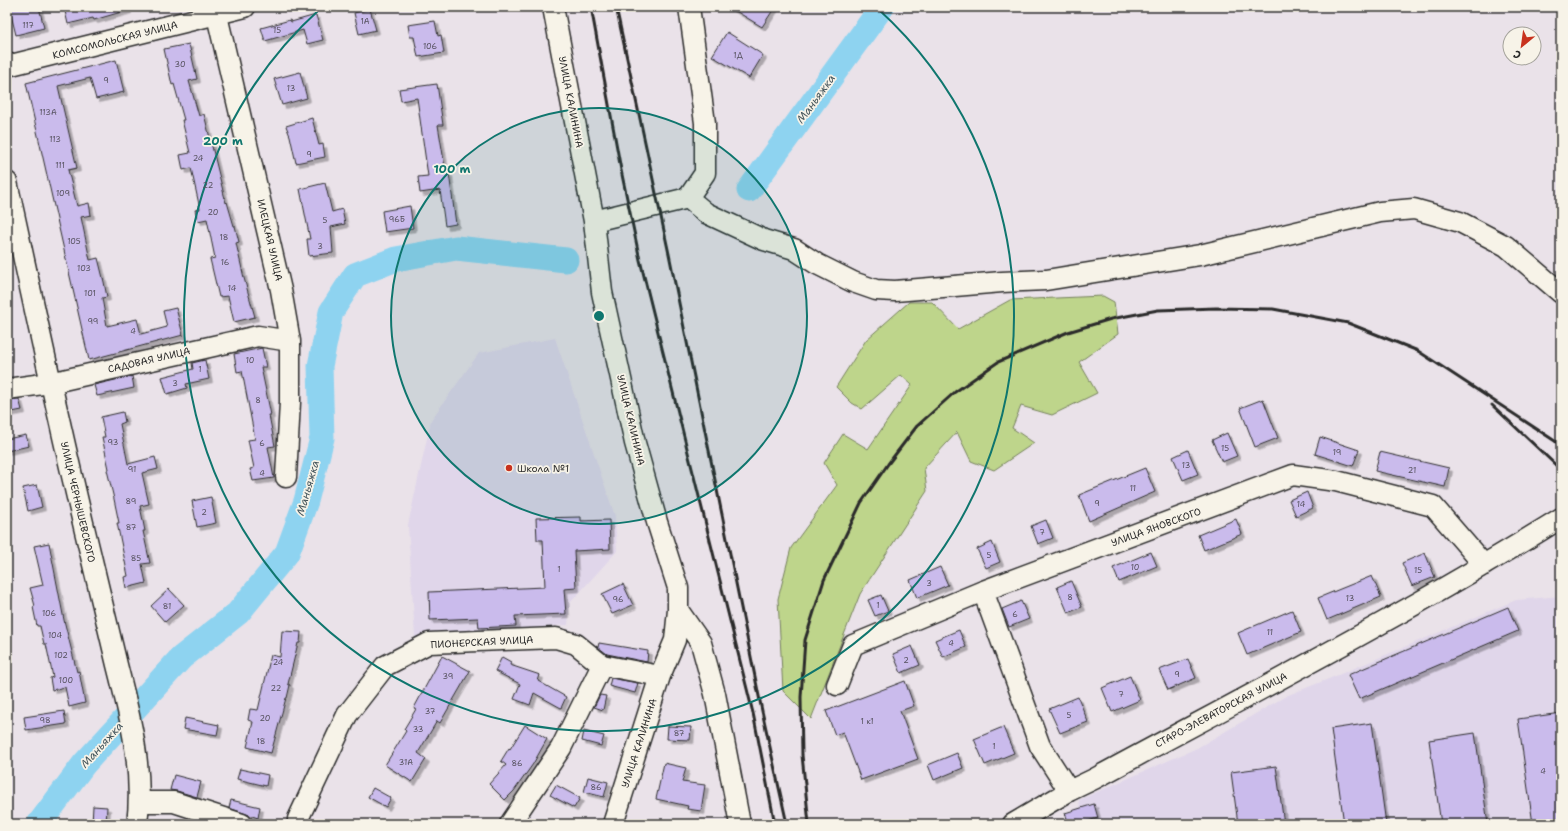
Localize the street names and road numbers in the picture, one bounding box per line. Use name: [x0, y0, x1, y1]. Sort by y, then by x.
street label: КОМСОМОЛЬСКАЯ УЛИЦА: [51, 18, 179, 62]
street label: УЛИЦА КАЛИНИНА: [556, 55, 586, 149]
street label: ИЛЕЦКАЯ УЛИЦА: [254, 198, 286, 282]
street label: САДОВАЯ УЛИЦА: [107, 344, 191, 376]
street label: УЛИЦА КАЛИНИНА: [614, 373, 648, 467]
street label: УЛИЦА ЧЕРНЫШЕВСКОГО: [58, 440, 98, 564]
street label: УЛИЦА ЯНОВСКОГО: [1109, 505, 1203, 549]
street label: ПИОНЕРСКАЯ УЛИЦА: [430, 633, 534, 651]
street label: СТАРО-ЭЛЕВАТОРСКАЯ УЛИЦА: [1153, 670, 1289, 750]
street label: УЛИЦА КАЛИНИНА: [618, 697, 660, 789]

